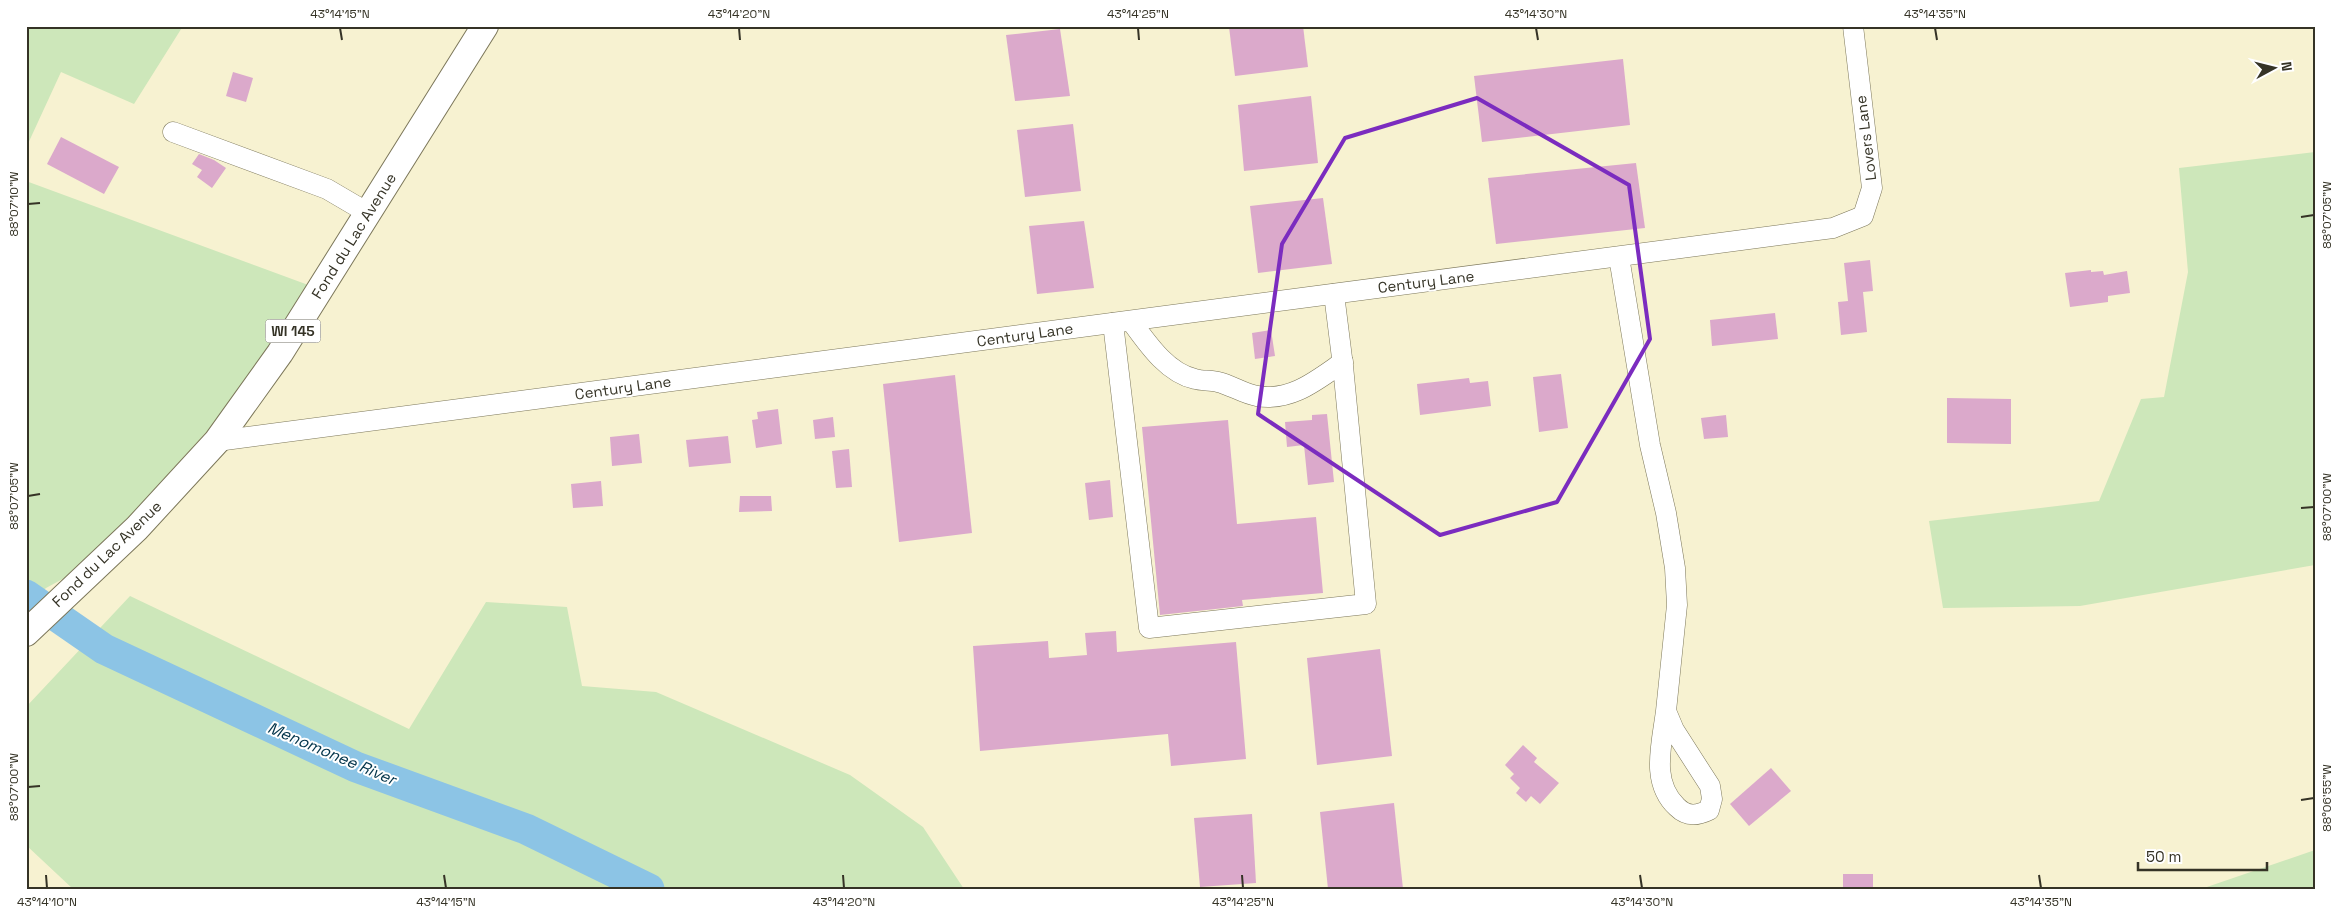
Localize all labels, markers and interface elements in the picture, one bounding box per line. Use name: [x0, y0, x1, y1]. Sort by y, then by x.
text: 43°14'15"N: [310, 6, 370, 22]
text: 43°14'20"N: [708, 6, 770, 22]
text: 43°14'25"N: [1107, 6, 1169, 22]
text: 43°14'30"N: [1505, 6, 1567, 22]
text: 43°14'35"N: [1904, 6, 1966, 22]
north arrow: [2248, 42, 2298, 92]
text: N: [2277, 61, 2296, 72]
street label: Lovers Lane: [1851, 94, 1880, 182]
street label: Fond du Lac Avenue: [307, 169, 400, 302]
text: 88°07'10"W: [6, 171, 22, 237]
text: 88°07'05"W: [2319, 181, 2335, 249]
street label: Century Lane: [1377, 266, 1475, 297]
street label: Century Lane: [976, 318, 1074, 351]
road number: WI 145: [266, 320, 320, 342]
street label: Century Lane: [574, 371, 672, 404]
text: 88°07'05"W: [6, 462, 22, 530]
text: 88°07'00"W: [2319, 473, 2335, 541]
street label: Fond du Lac Avenue: [48, 496, 165, 611]
water label: Menomonee River: [264, 717, 401, 791]
text: 88°07'00"W: [6, 753, 22, 821]
text: 88°06'55"W: [2319, 764, 2335, 832]
scale bar: [2138, 840, 2267, 872]
text: 50 m: [2146, 847, 2181, 866]
text: 43°14'10"N: [17, 894, 77, 910]
text: 43°14'15"N: [416, 894, 476, 910]
text: 43°14'20"N: [813, 894, 875, 910]
text: 43°14'25"N: [1212, 894, 1274, 910]
text: 43°14'30"N: [1611, 894, 1673, 910]
text: 43°14'35"N: [2010, 894, 2072, 910]

